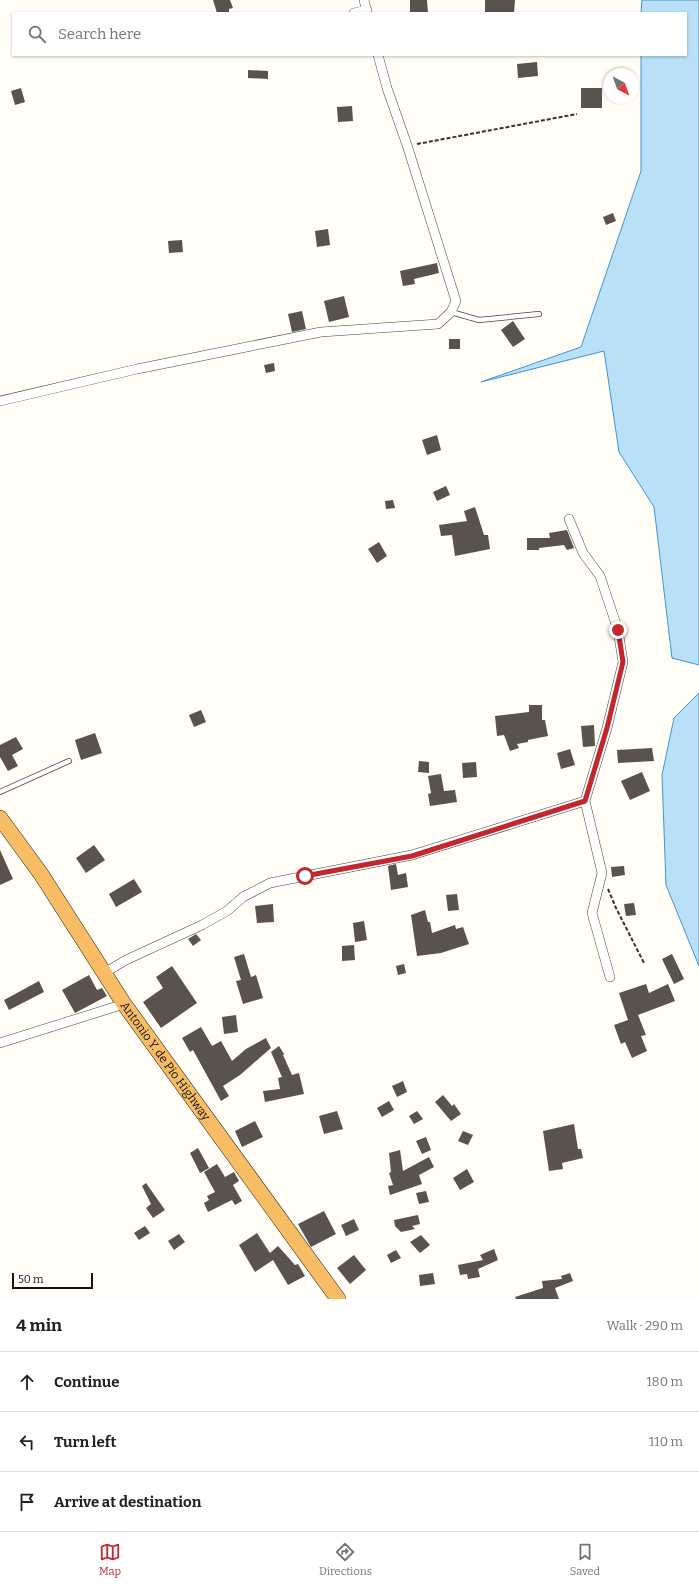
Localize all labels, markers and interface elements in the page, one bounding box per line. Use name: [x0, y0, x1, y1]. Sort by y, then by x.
search box: [12, 12, 687, 56]
icon: search: [26, 23, 48, 45]
text: Search here: [58, 25, 141, 43]
north arrow: [603, 68, 639, 104]
route end: [609, 621, 627, 639]
route start: [296, 867, 314, 885]
street label: Antonio Y. de Pio Highway: [117, 999, 214, 1124]
scale bar: [12, 1271, 93, 1290]
text: 50 m: [18, 1273, 44, 1286]
text: 4 min: [16, 1315, 62, 1336]
text: Walk · 290 m: [607, 1318, 683, 1333]
icon: ahead: [16, 1371, 38, 1393]
text: Continue: [54, 1373, 120, 1391]
text: 180 m: [647, 1374, 683, 1389]
icon: left: [16, 1431, 38, 1453]
text: Turn left: [54, 1433, 116, 1451]
text: 110 m: [649, 1434, 683, 1449]
icon: arrive: [16, 1491, 38, 1513]
text: Arrive at destination: [54, 1493, 201, 1511]
tab: Map: [99, 1541, 121, 1578]
tab: Directions: [319, 1541, 372, 1578]
tab: Saved: [570, 1541, 600, 1578]

